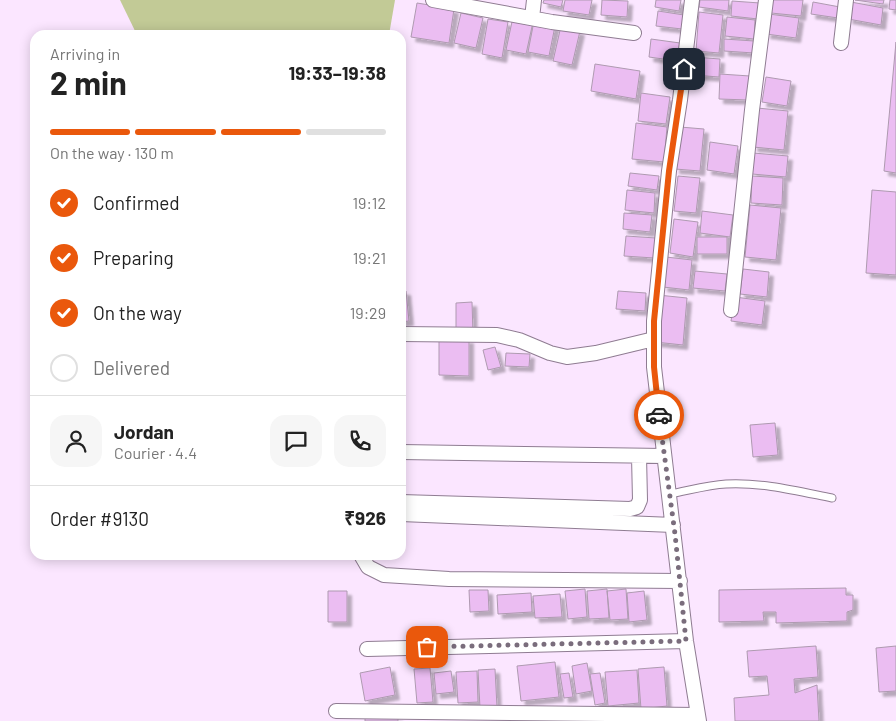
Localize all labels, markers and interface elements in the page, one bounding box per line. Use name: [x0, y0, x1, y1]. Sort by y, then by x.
text: Arriving in: [50, 44, 120, 63]
pin: [663, 48, 705, 90]
icon: home: [670, 55, 698, 83]
text: 19:33–19:38: [288, 61, 386, 84]
text: 2 min: [50, 63, 127, 101]
text: On the way · 130 m: [50, 143, 174, 162]
icon: check: [50, 189, 78, 217]
text: Confirmed: [93, 191, 180, 214]
text: 19:12: [352, 193, 386, 212]
icon: check: [50, 244, 78, 272]
text: Preparing: [93, 246, 174, 269]
text: 19:21: [353, 248, 386, 267]
icon: check: [50, 299, 78, 327]
text: On the way: [93, 301, 182, 324]
text: 19:29: [350, 303, 386, 322]
text: Delivered: [93, 356, 170, 379]
courier: [634, 390, 684, 440]
icon: car: [645, 401, 673, 429]
button: person: [50, 415, 102, 467]
button: chat: [270, 415, 322, 467]
button: phone: [334, 415, 386, 467]
text: Jordan: [114, 420, 174, 443]
text: Courier · 4.4: [114, 443, 197, 462]
text: ₹926: [344, 506, 386, 529]
text: Order #9130: [50, 507, 149, 530]
pin: [406, 626, 448, 668]
icon: bag: [413, 633, 441, 661]

